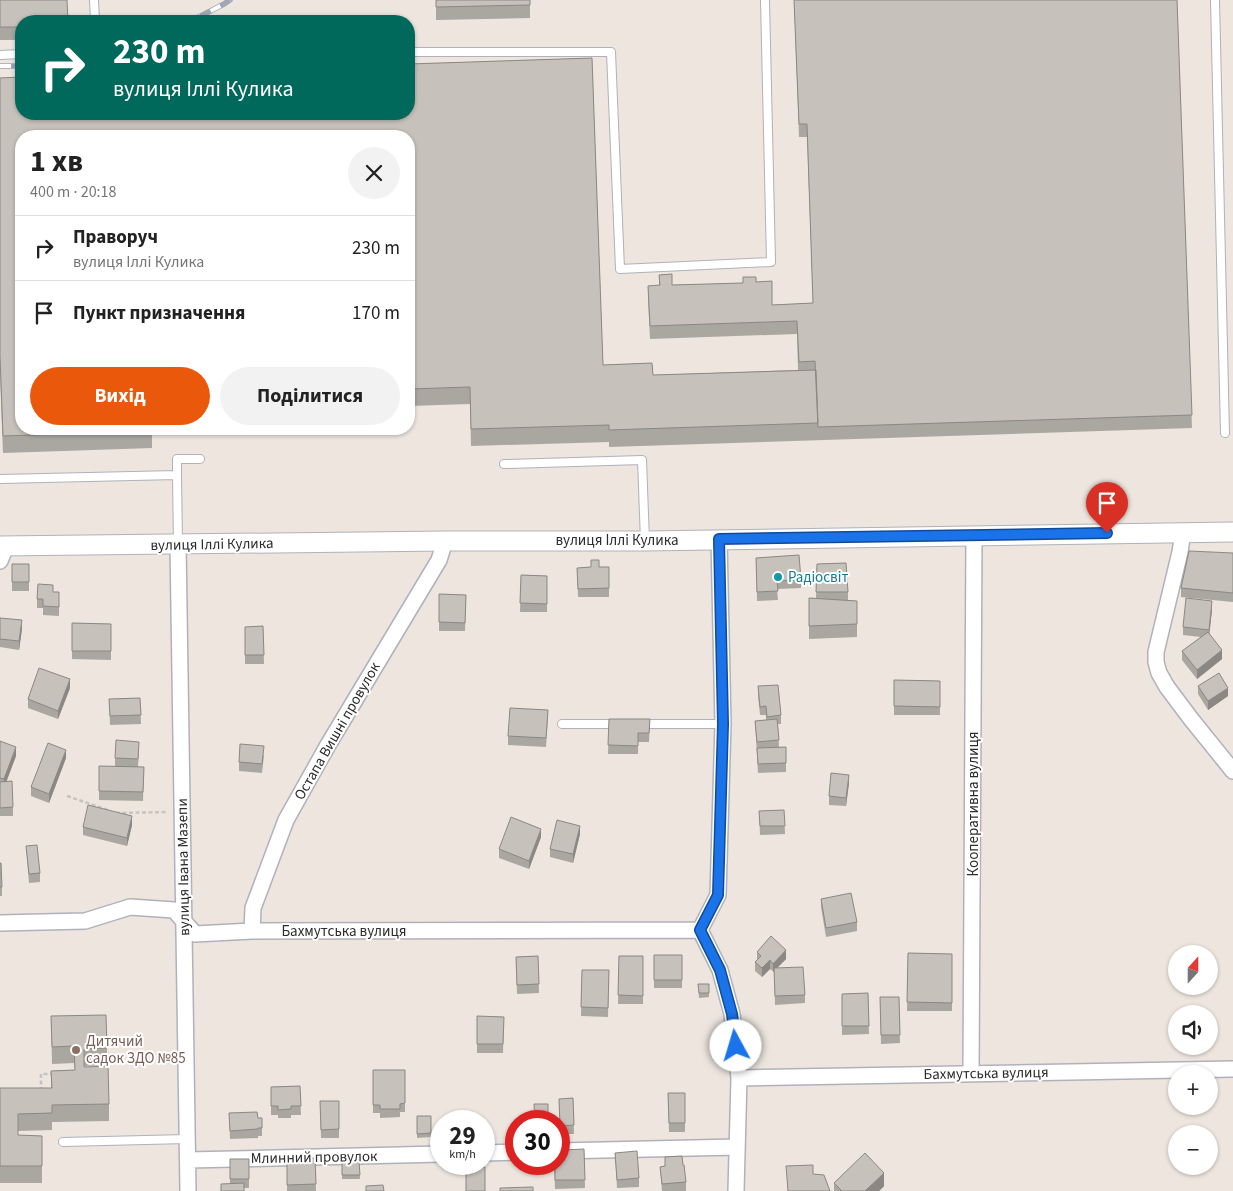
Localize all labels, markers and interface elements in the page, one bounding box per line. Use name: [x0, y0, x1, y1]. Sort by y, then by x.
text: 230 m: [113, 27, 205, 77]
icon: right: [30, 35, 95, 100]
text: вулиця Іллі Кулика: [113, 73, 294, 105]
text: 1 хв: [30, 140, 83, 183]
button: close: [348, 147, 400, 199]
text: 400 m · 20:18: [30, 181, 117, 203]
text: Праворуч: [73, 224, 158, 251]
icon: right: [30, 234, 58, 262]
text: 230 m: [352, 235, 400, 262]
text: вулиця Іллі Кулика: [73, 251, 204, 273]
icon: arrive: [30, 299, 58, 327]
text: Пункт призначення: [73, 300, 245, 327]
text: 170 m: [352, 300, 400, 327]
button: Вихід: [30, 367, 210, 425]
button: Поділитися: [220, 367, 400, 425]
pin: [1086, 482, 1128, 533]
icon: arrive: [1093, 489, 1121, 517]
street label: вулиця Іллі Кулика: [555, 530, 679, 551]
street label: вулиця Іллі Кулика: [150, 533, 274, 556]
place label: Радіосвіт: [788, 567, 848, 588]
marker: Радіосвіт: [772, 571, 784, 583]
street label: Остапа Вишні провулок: [289, 658, 386, 804]
street label: Кооперативна вулиця: [963, 731, 984, 877]
street label: вулиця Івана Мазепи: [172, 798, 195, 936]
street label: Бахмутська вулиця: [281, 921, 407, 942]
north arrow: [1168, 945, 1218, 995]
map controls: [1168, 945, 1218, 1175]
button: sound: [1168, 1005, 1218, 1055]
position arrow: [709, 1019, 761, 1071]
place label: Дитячий садок ЗДО №85: [86, 1031, 186, 1069]
marker: Дитячий садок ЗДО №85: [70, 1044, 82, 1056]
street label: Бахмутська вулиця: [923, 1062, 1049, 1085]
button: +: [1168, 1065, 1218, 1115]
speed limit sign: 30: [505, 1110, 570, 1175]
text: 29: [449, 1118, 476, 1154]
button: −: [1168, 1125, 1218, 1175]
street label: Млинний провулок: [250, 1146, 378, 1169]
text: km/h: [449, 1146, 476, 1163]

